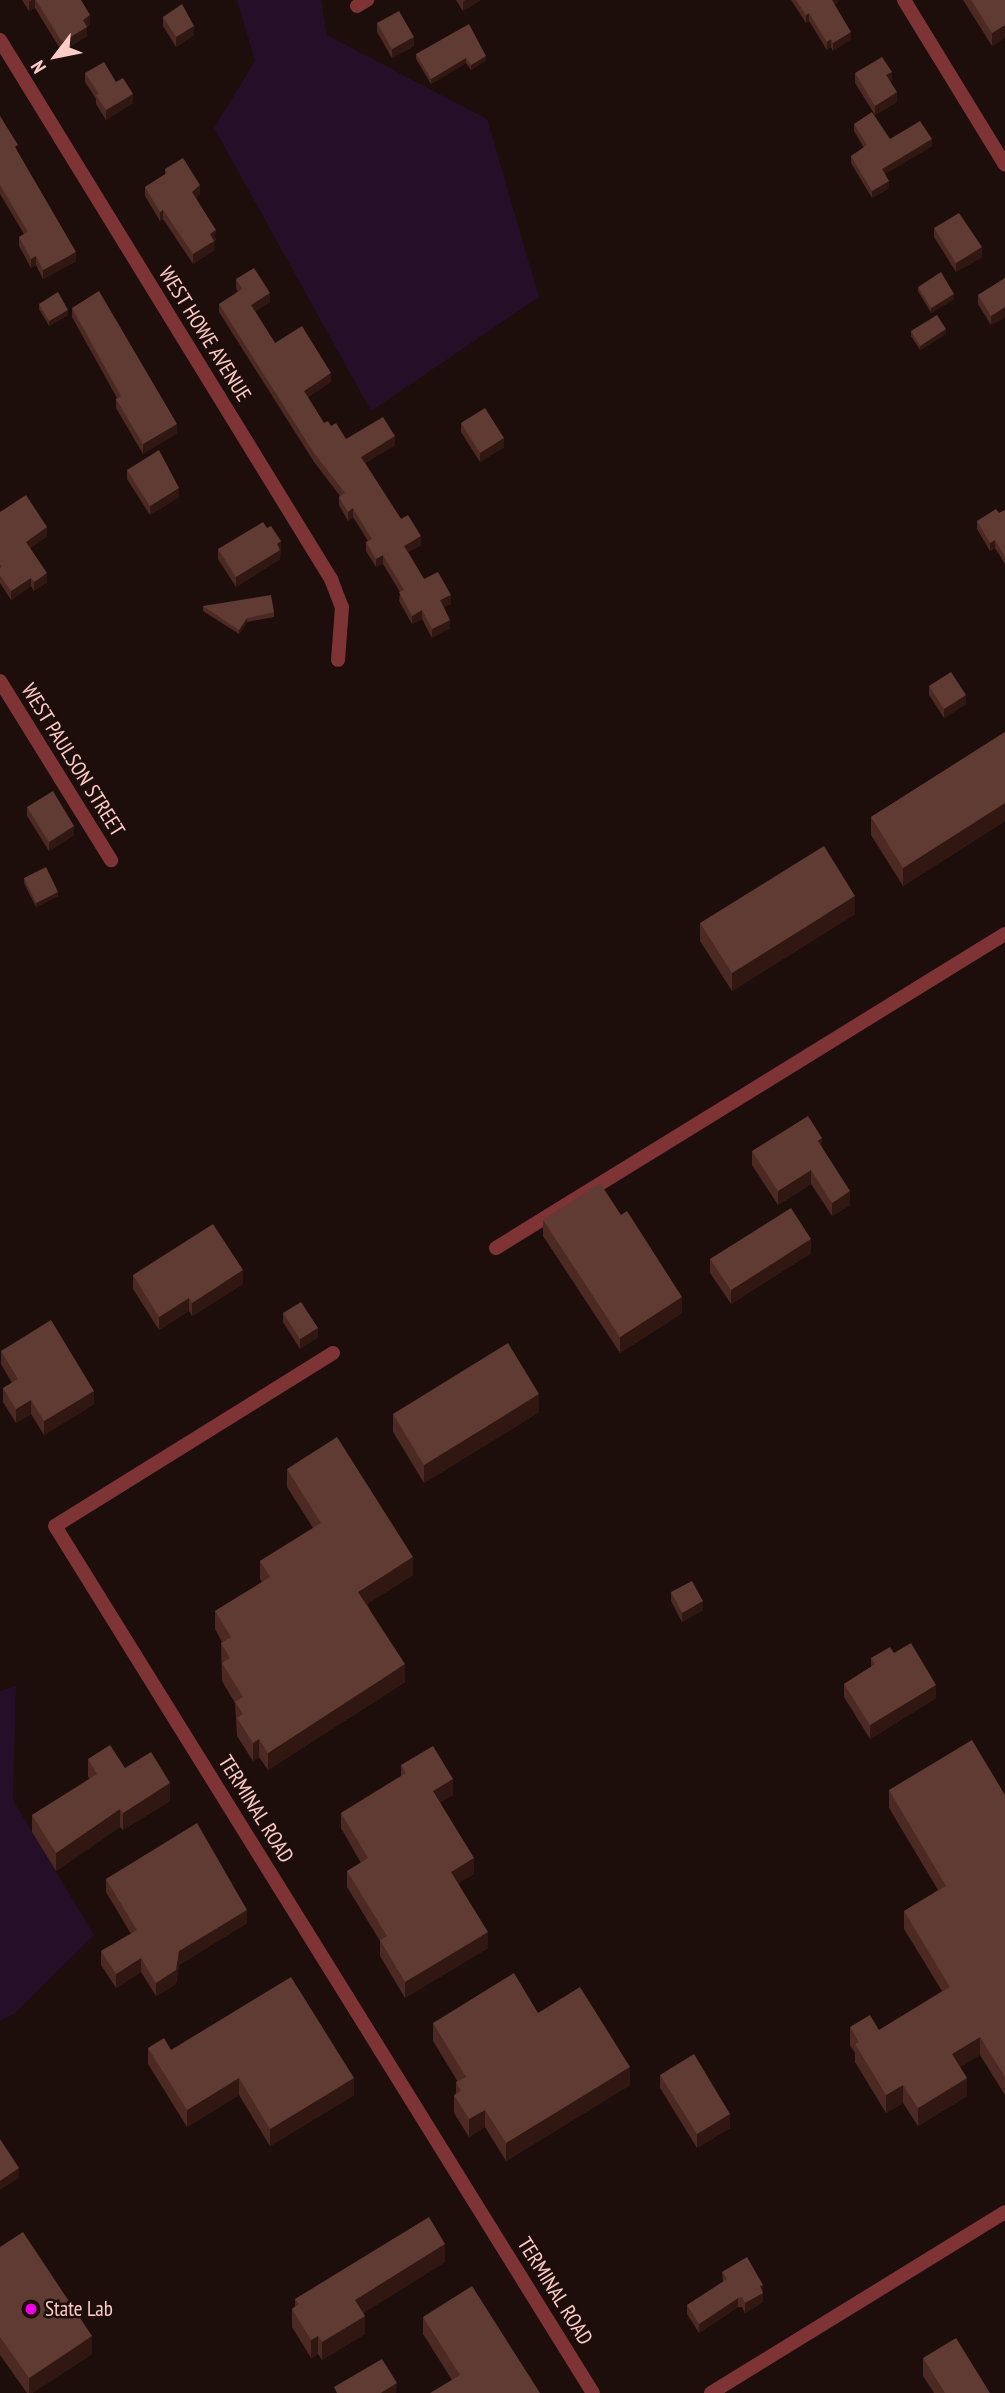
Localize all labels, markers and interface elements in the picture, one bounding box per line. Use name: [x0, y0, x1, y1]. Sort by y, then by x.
north arrow: [21, 21, 91, 91]
text: N: [25, 56, 51, 78]
street label: WEST HOWE AVENUE: [153, 262, 257, 406]
street label: WEST PAULSON STREET: [16, 679, 130, 841]
street label: TERMINAL ROAD: [213, 1750, 299, 1868]
street label: TERMINAL ROAD: [512, 2232, 598, 2350]
place label: State Lab: [45, 2296, 113, 2322]
marker: State Lab: [23, 2301, 39, 2317]

